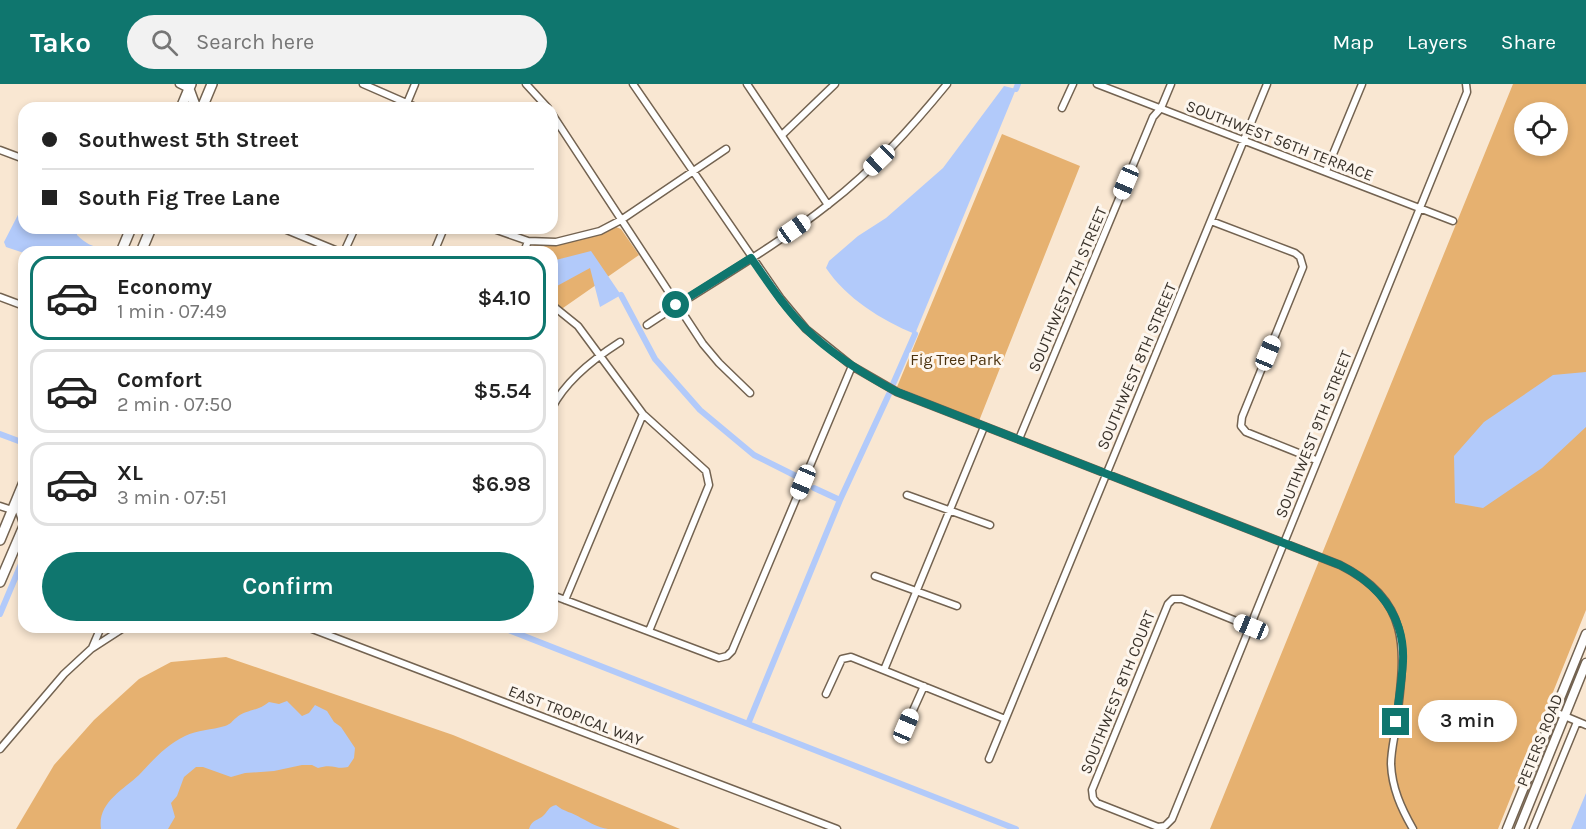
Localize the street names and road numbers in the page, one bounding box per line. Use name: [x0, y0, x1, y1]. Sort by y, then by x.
street label: SOUTHWEST 56TH TERRACE: [1183, 96, 1376, 185]
street label: SOUTHWEST 7TH STREET: [1024, 204, 1111, 375]
street label: SOUTHWEST 8TH STREET: [1093, 280, 1180, 453]
street label: SOUTHWEST 9TH STREET: [1271, 348, 1356, 521]
street label: SOUTHWEST 8TH COURT: [1076, 608, 1159, 777]
street label: EAST TROPICAL WAY: [506, 681, 646, 750]
street label: PETERS ROAD: [1512, 691, 1567, 789]

